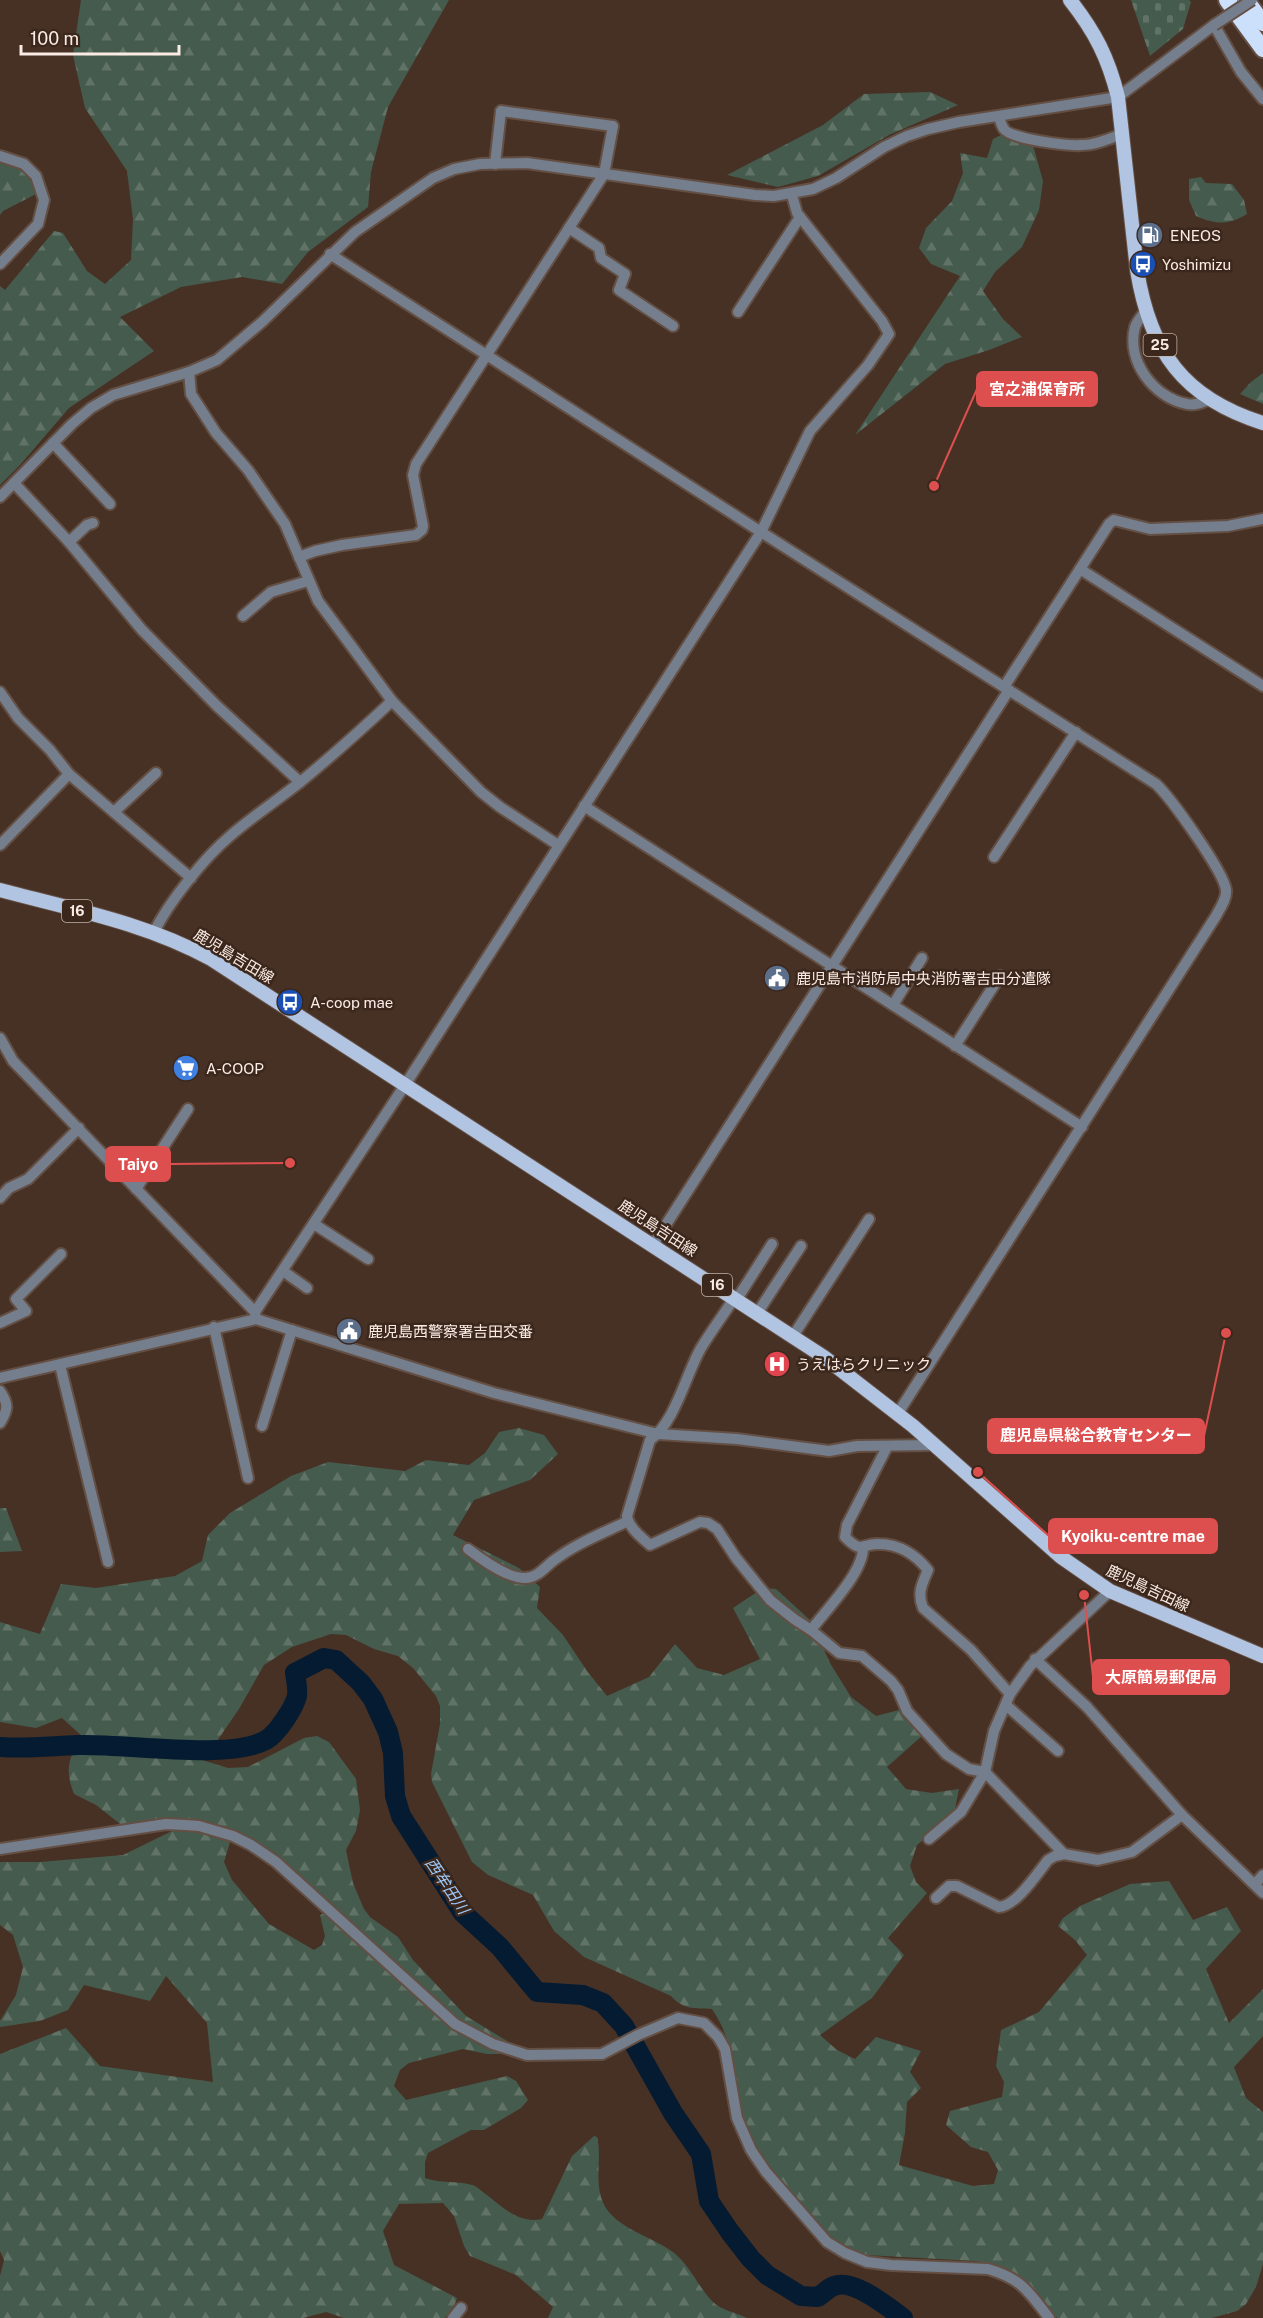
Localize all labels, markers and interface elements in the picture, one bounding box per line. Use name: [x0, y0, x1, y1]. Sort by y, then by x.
scale bar: [21, 18, 178, 56]
text: 100 m: [30, 28, 79, 49]
fuel station icon: ENEOS: [1135, 220, 1165, 250]
place label: ENEOS: [1170, 227, 1221, 244]
bus stop icon: Yoshimizu: [1128, 249, 1158, 279]
place label: Yoshimizu: [1162, 256, 1231, 273]
road number: 25: [1144, 334, 1176, 356]
callout: 宮之浦保育所: [977, 372, 1097, 406]
text: 宮之浦保育所: [989, 380, 1085, 399]
road number: 16: [62, 900, 92, 922]
street label: 鹿児島吉田線: [191, 926, 277, 986]
public building icon: 鹿児島市消防局中央消防署吉田分遣隊: [762, 963, 792, 993]
place label: 鹿児島市消防局中央消防署吉田分遣隊: [796, 970, 1051, 987]
bus stop icon: A-coop mae: [275, 987, 305, 1017]
place label: A-coop mae: [310, 994, 393, 1011]
supermarket icon: A-COOP: [171, 1053, 201, 1083]
place label: A-COOP: [206, 1060, 264, 1077]
callout: Taiyo: [106, 1147, 170, 1181]
text: Taiyo: [118, 1155, 158, 1174]
street label: 鹿児島吉田線: [616, 1196, 700, 1260]
road number: 16: [702, 1274, 732, 1296]
public building icon: 鹿児島西警察署吉田交番: [334, 1316, 364, 1346]
place label: 鹿児島西警察署吉田交番: [368, 1323, 533, 1340]
hospital icon: うえはらクリニック: [762, 1349, 792, 1379]
place label: うえはらクリニック: [796, 1356, 931, 1373]
callout: 鹿児島県総合教育センター: [988, 1419, 1204, 1453]
text: 鹿児島県総合教育センター: [1000, 1426, 1192, 1445]
callout: Kyoiku-centre mae: [1049, 1519, 1217, 1553]
text: Kyoiku-centre mae: [1061, 1527, 1205, 1546]
street label: 鹿児島吉田線: [1104, 1561, 1192, 1615]
callout: 大原簡易郵便局: [1093, 1660, 1229, 1694]
text: 大原簡易郵便局: [1105, 1668, 1217, 1687]
water label: 西牟田川: [421, 1854, 474, 1919]

